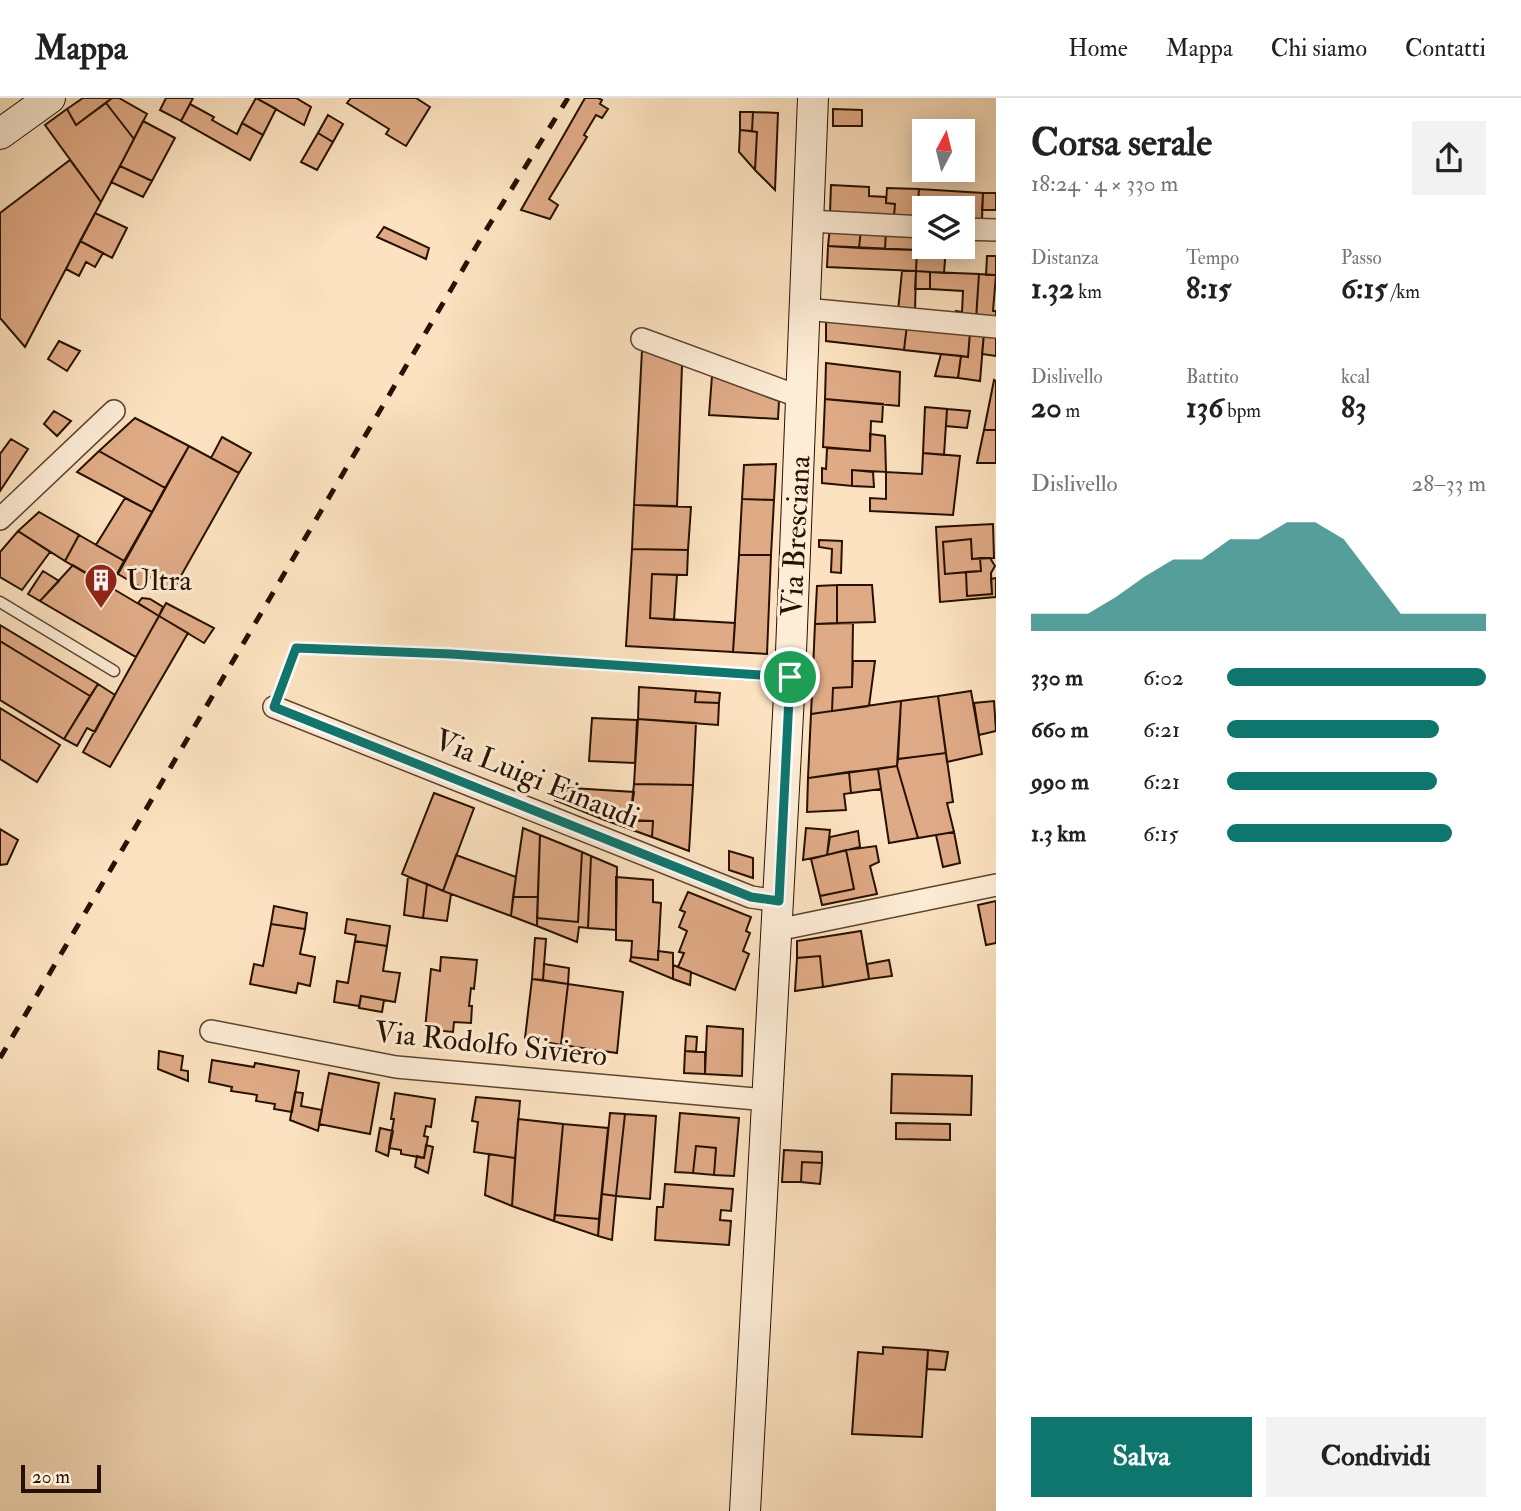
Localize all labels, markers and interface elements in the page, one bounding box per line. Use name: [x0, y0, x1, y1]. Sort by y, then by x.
text: Mappa: [35, 28, 127, 69]
text: Home: [1068, 33, 1128, 64]
text: Mappa: [1166, 33, 1233, 64]
text: Chi siamo: [1271, 33, 1367, 64]
text: Contatti: [1405, 33, 1486, 64]
north arrow: [912, 119, 975, 182]
map controls: [912, 119, 975, 259]
text: Corsa serale: [1031, 119, 1212, 167]
button: share: [1412, 121, 1486, 195]
text: 18:24 · 4 × 330 m: [1031, 169, 1178, 198]
button: layers: [912, 196, 975, 259]
text: Distanza: [1031, 246, 1099, 270]
text: Tempo: [1186, 246, 1239, 270]
text: Passo: [1341, 246, 1382, 270]
text: 1.32: [1031, 270, 1074, 307]
text: 8:15: [1186, 270, 1231, 307]
text: 6:15: [1341, 270, 1387, 307]
text: km: [1074, 280, 1102, 304]
text: /km: [1387, 280, 1420, 304]
text: Dislivello: [1031, 365, 1103, 389]
text: Battito: [1186, 365, 1239, 389]
text: kcal: [1341, 365, 1370, 389]
text: 20: [1031, 389, 1062, 426]
text: 136: [1186, 389, 1223, 426]
text: 83: [1341, 389, 1367, 426]
text: m: [1062, 399, 1080, 423]
text: bpm: [1223, 399, 1261, 423]
street label: Via Bresciana: [773, 454, 819, 618]
text: Dislivello: [1031, 469, 1118, 498]
text: 28–33 m: [1412, 469, 1486, 498]
building icon: Ultra: [82, 561, 120, 610]
place label: Ultra: [126, 562, 193, 599]
pin: [760, 647, 820, 707]
icon: arrive: [771, 658, 809, 696]
text: 330 m: [1031, 663, 1083, 692]
text: 6:02: [1143, 663, 1184, 692]
text: 660 m: [1031, 715, 1089, 744]
text: 6:21: [1143, 715, 1180, 744]
street label: Via Luigi Einaudi: [429, 721, 645, 837]
text: 990 m: [1031, 767, 1089, 796]
text: 6:21: [1143, 767, 1180, 796]
text: 1.3 km: [1031, 819, 1086, 848]
text: 6:15: [1143, 819, 1179, 848]
street label: Via Rodolfo Siviero: [373, 1013, 609, 1075]
button: Salva: [1031, 1417, 1252, 1497]
button: Condividi: [1266, 1417, 1486, 1497]
scale bar: [21, 1462, 102, 1494]
text: 20 m: [32, 1465, 70, 1489]

